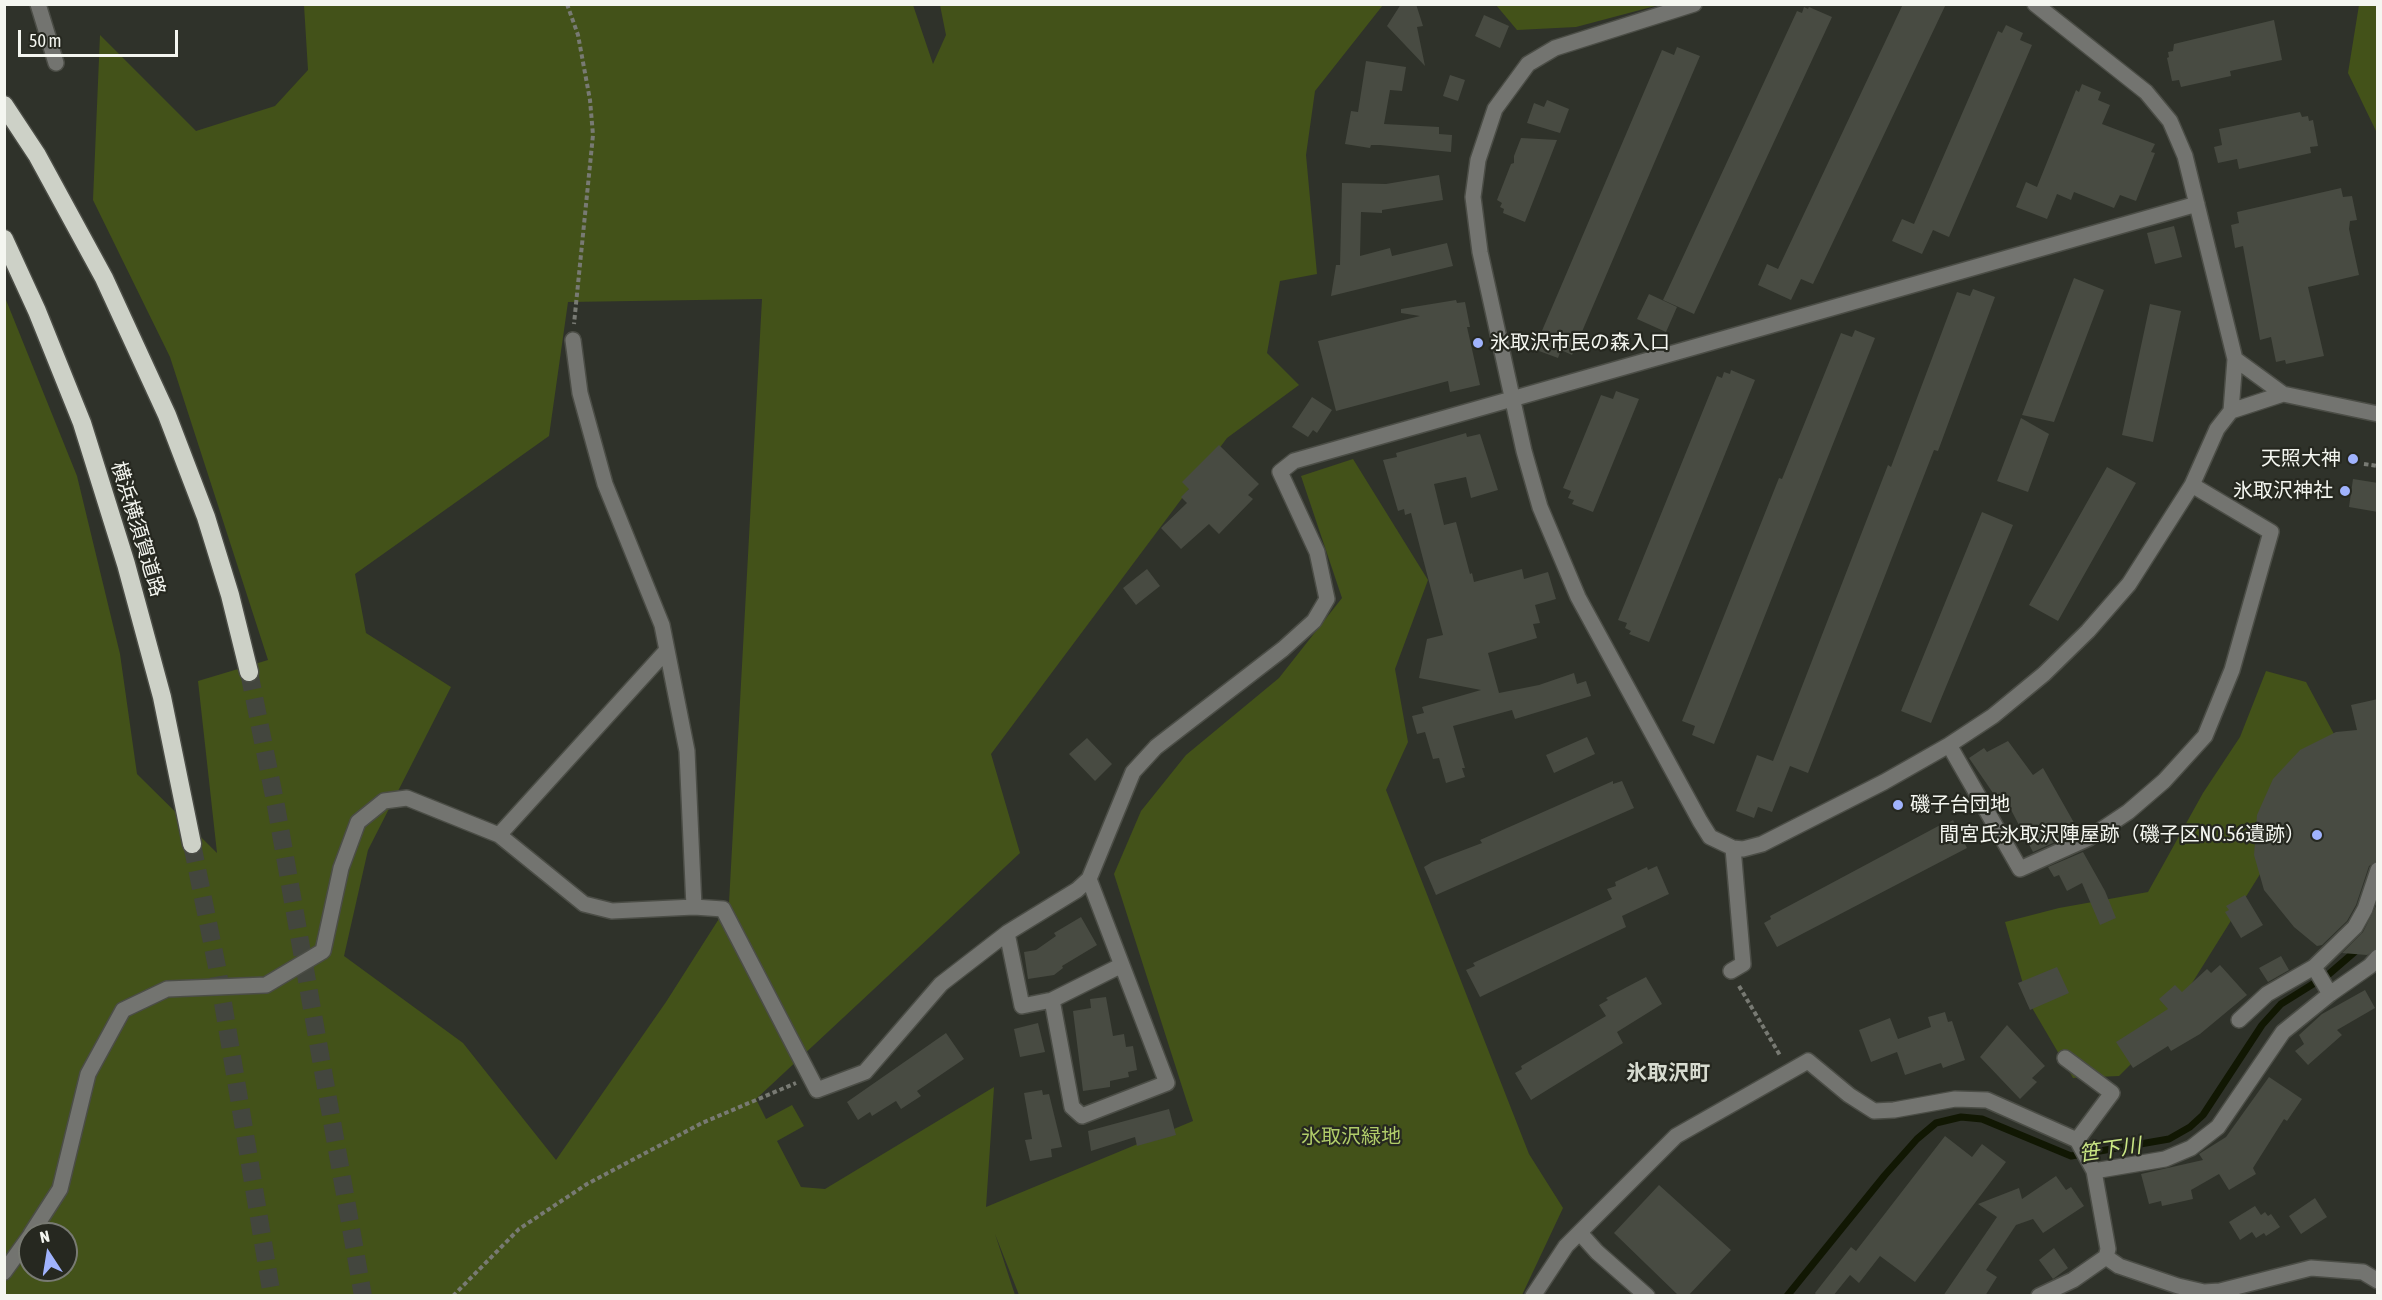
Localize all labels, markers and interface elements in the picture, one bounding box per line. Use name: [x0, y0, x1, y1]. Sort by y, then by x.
scale bar: [21, 18, 182, 56]
text: 50 m: [29, 30, 61, 51]
place label: 氷取沢市民の森入口: [1490, 331, 1670, 355]
marker: 氷取沢市民の森入口: [1471, 336, 1485, 350]
place label: 天照大神: [2261, 447, 2341, 471]
marker: 天照大神: [2346, 452, 2360, 466]
street label: 横浜横須賀道路: [106, 459, 170, 599]
place label: 氷取沢神社: [2233, 479, 2333, 503]
marker: 氷取沢神社: [2338, 484, 2352, 498]
place label: 磯子台団地: [1910, 793, 2010, 817]
marker: 磯子台団地: [1891, 798, 1905, 812]
place label: 間宮氏氷取沢陣屋跡（磯子区NO.56遺跡）: [1940, 823, 2305, 847]
marker: 間宮氏氷取沢陣屋跡（磯子区NO.56遺跡）: [2310, 828, 2324, 842]
district label: 氷取沢町: [1626, 1060, 1710, 1086]
park label: 氷取沢緑地: [1301, 1125, 1401, 1149]
water label: 笹下川: [2077, 1133, 2143, 1167]
north arrow: [18, 1222, 78, 1282]
text: N: [38, 1227, 51, 1246]

